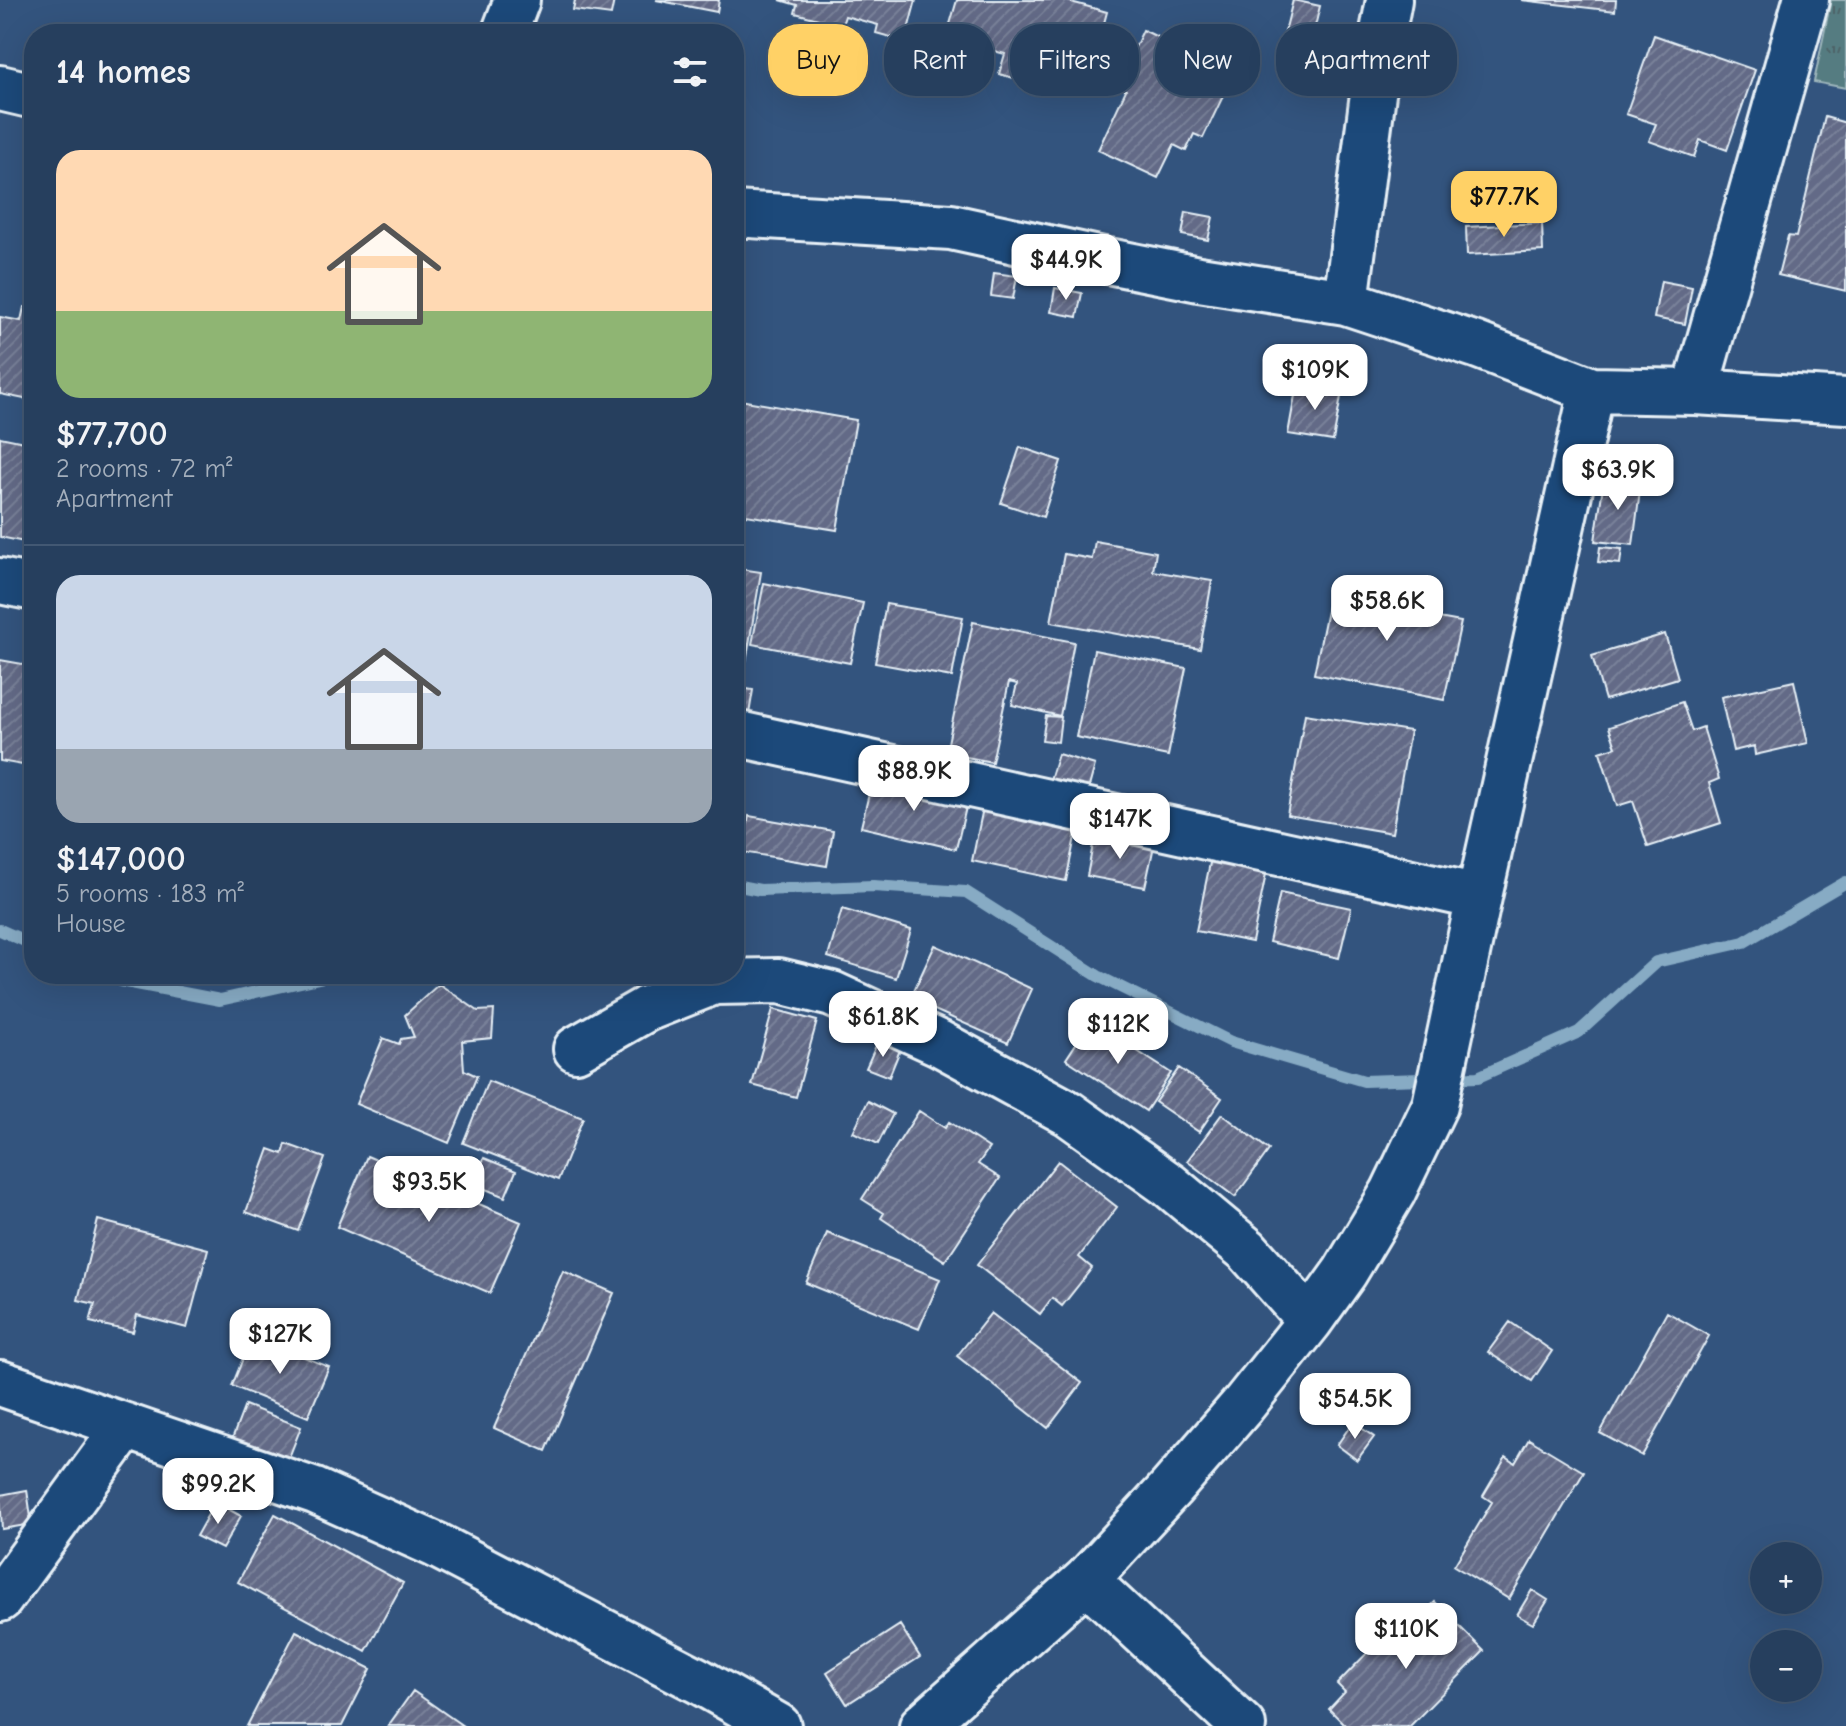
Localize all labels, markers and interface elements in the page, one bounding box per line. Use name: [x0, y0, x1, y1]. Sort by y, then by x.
chip: Buy: [768, 24, 868, 96]
chip: Rent: [884, 24, 994, 96]
chip: Filters: [1010, 24, 1139, 96]
chip: New: [1155, 24, 1260, 96]
chip: Apartment: [1276, 24, 1457, 96]
icon: filters: [668, 50, 712, 94]
text: 14 homes: [56, 52, 191, 92]
pin: $77.7K: [1439, 171, 1569, 239]
text: $77.7K: [1469, 182, 1539, 212]
icon: home: [312, 202, 456, 346]
pin: $44.9K: [1001, 234, 1131, 302]
text: $44.9K: [1030, 245, 1102, 275]
pin: $109K: [1259, 344, 1371, 412]
text: $109K: [1281, 355, 1349, 385]
text: $77,700: [56, 414, 168, 454]
pin: $63.9K: [1553, 444, 1683, 512]
text: 2 rooms · 72 m²: [56, 454, 233, 484]
text: $63.9K: [1580, 455, 1656, 485]
text: Apartment: [56, 484, 172, 514]
pin: $58.6K: [1322, 575, 1452, 643]
text: $58.6K: [1349, 586, 1425, 616]
icon: home: [312, 627, 456, 771]
pin: $88.9K: [849, 745, 979, 813]
text: $88.9K: [876, 756, 952, 786]
pin: $147K: [1064, 793, 1176, 861]
text: $147K: [1088, 804, 1152, 834]
text: $147,000: [56, 839, 186, 879]
text: 5 rooms · 183 m²: [56, 879, 244, 909]
text: House: [56, 909, 126, 939]
pin: $61.8K: [818, 991, 948, 1059]
pin: $112K: [1062, 998, 1174, 1066]
text: $61.8K: [847, 1002, 919, 1032]
text: $112K: [1086, 1009, 1150, 1039]
pin: $93.5K: [364, 1156, 494, 1224]
text: $93.5K: [391, 1167, 467, 1197]
pin: $127K: [224, 1308, 336, 1376]
text: $127K: [248, 1319, 312, 1349]
pin: $54.5K: [1290, 1373, 1420, 1441]
text: $54.5K: [1318, 1384, 1392, 1414]
pin: $99.2K: [153, 1458, 283, 1526]
text: $99.2K: [180, 1469, 256, 1499]
map controls: [1750, 1542, 1822, 1702]
button: +: [1750, 1542, 1822, 1614]
pin: $110K: [1350, 1603, 1462, 1671]
text: $110K: [1373, 1614, 1439, 1644]
button: −: [1750, 1630, 1822, 1702]

